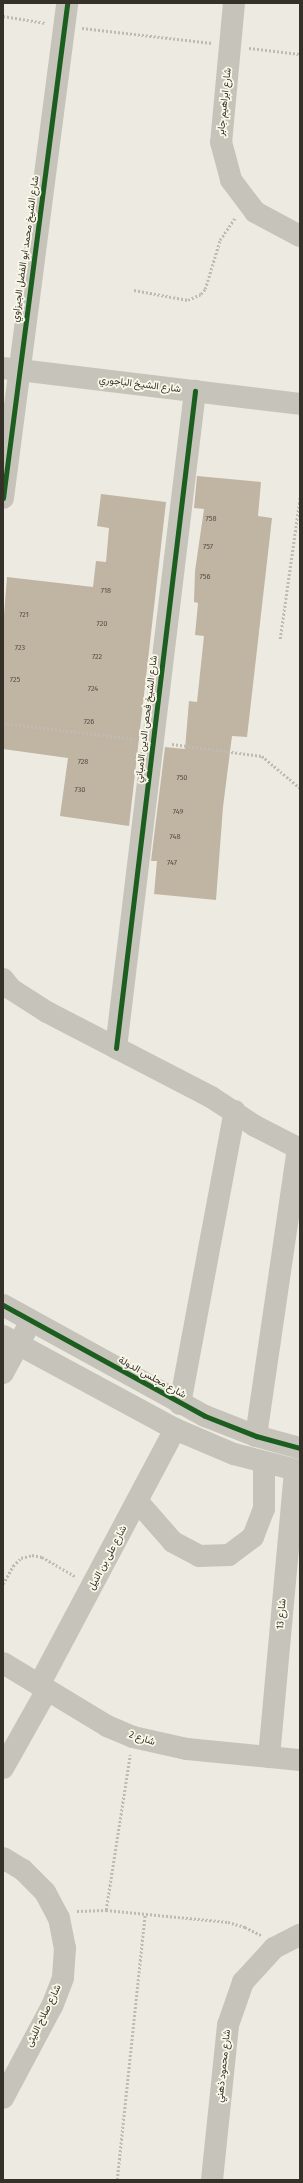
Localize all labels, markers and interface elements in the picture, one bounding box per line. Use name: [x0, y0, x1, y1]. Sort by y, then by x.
street label: شارع ابراهيم جابر: [215, 67, 235, 137]
street label: شارع الشيخ محمد ابو الفضل الجيزاوي: [10, 175, 42, 323]
street label: شارع الشيخ الباجوري: [98, 374, 182, 396]
house number: 758: [206, 514, 216, 524]
house number: 757: [203, 542, 213, 552]
house number: 756: [200, 572, 210, 582]
house number: 718: [101, 586, 111, 596]
house number: 721: [19, 610, 29, 620]
house number: 720: [97, 619, 107, 629]
house number: 723: [15, 643, 25, 653]
house number: 722: [92, 652, 102, 662]
street label: شارع الشيخ فحص الدين الامباني: [133, 655, 161, 783]
house number: 725: [10, 675, 20, 685]
house number: 724: [88, 684, 98, 694]
house number: 726: [84, 717, 94, 727]
house number: 728: [78, 757, 88, 767]
house number: 750: [177, 773, 187, 783]
house number: 730: [75, 785, 85, 795]
house number: 749: [173, 807, 183, 817]
house number: 748: [170, 832, 180, 842]
house number: 747: [167, 858, 177, 868]
street label: شارع مجلس الدولة: [116, 1354, 188, 1402]
street label: شارع على بن النيل: [86, 1524, 130, 1592]
street label: شارع 13: [275, 1598, 289, 1630]
street label: شارع 2: [127, 1729, 157, 1749]
street label: شارع صلاح الليثى: [24, 1983, 64, 2049]
street label: شارع محمود ذهني: [214, 2029, 234, 2103]

